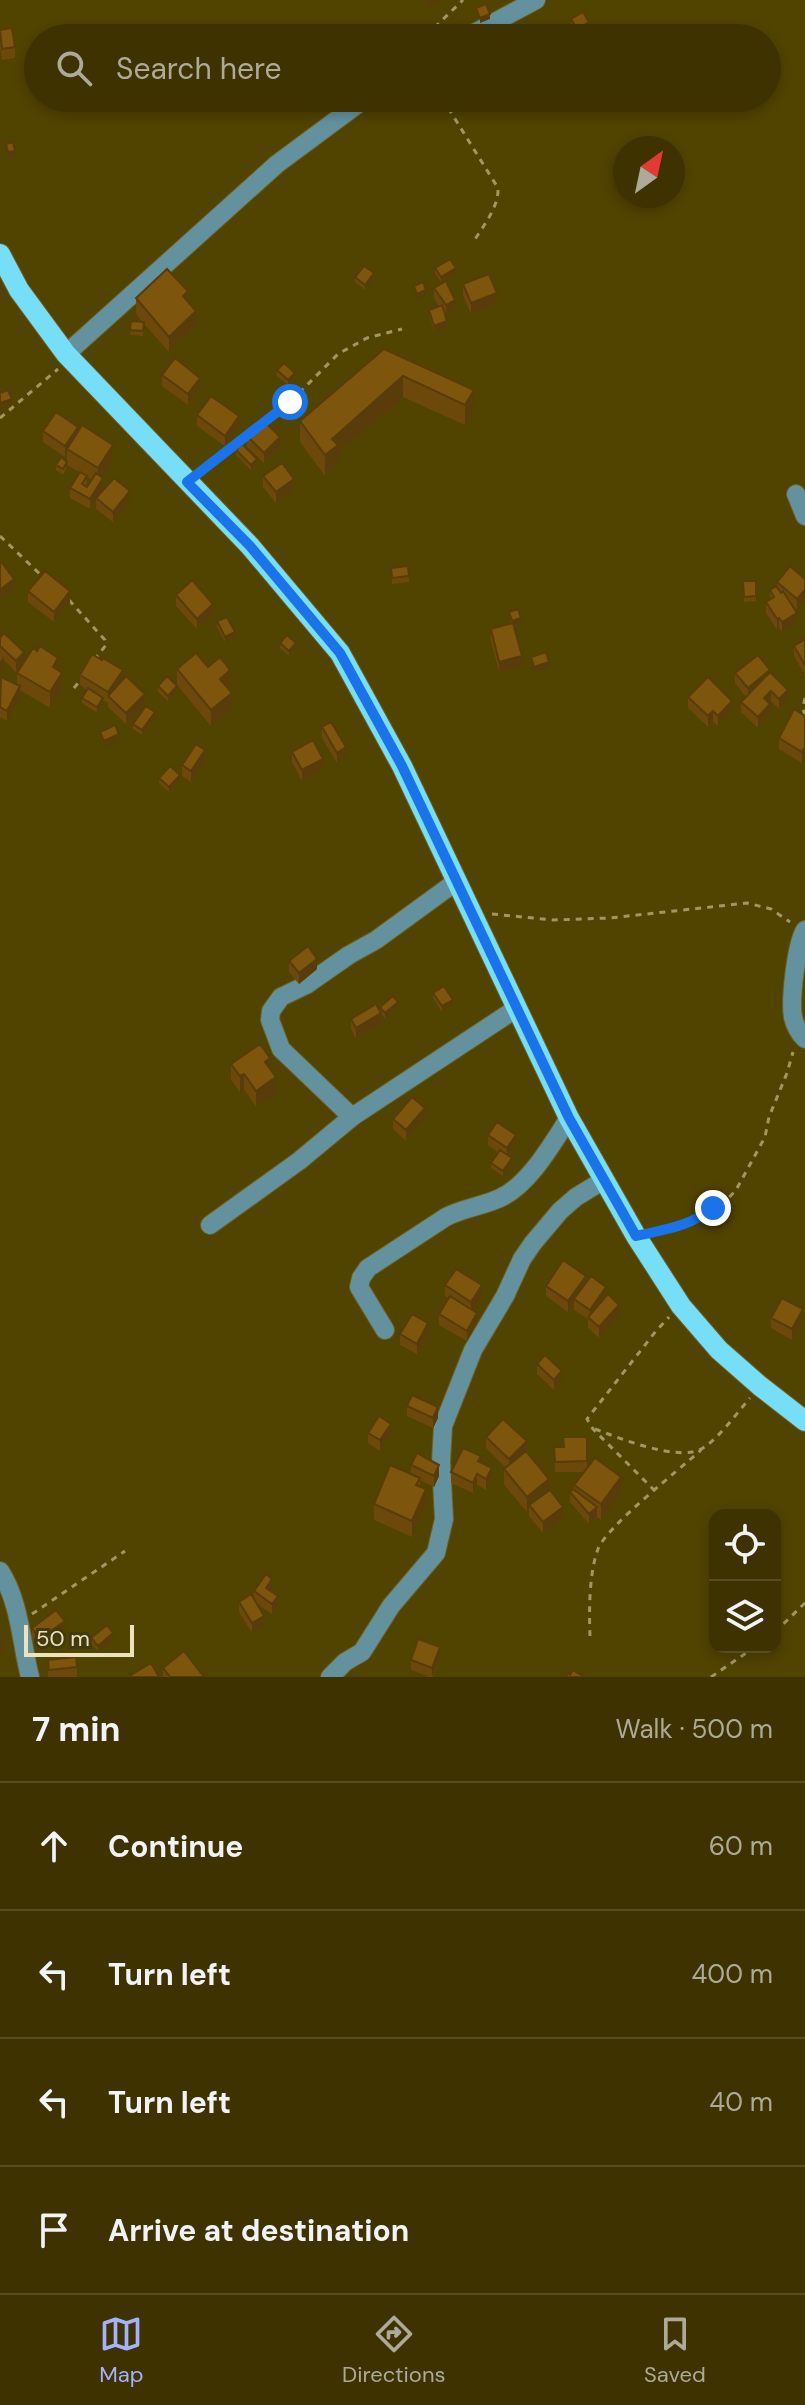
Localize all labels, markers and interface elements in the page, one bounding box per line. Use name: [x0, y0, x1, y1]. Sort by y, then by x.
search box: [24, 24, 781, 112]
icon: search: [52, 46, 96, 90]
text: Search here: [116, 49, 282, 88]
north arrow: [613, 136, 685, 208]
route start: [272, 384, 308, 420]
route end: [695, 1190, 731, 1226]
map controls: [709, 1509, 781, 1653]
button: locate: [709, 1509, 781, 1581]
button: layers: [709, 1581, 781, 1653]
scale bar: [24, 1621, 134, 1657]
text: 50 m: [36, 1624, 90, 1653]
text: 7 min: [32, 1707, 121, 1752]
text: Walk · 500 m: [616, 1712, 773, 1746]
icon: ahead: [32, 1824, 76, 1868]
text: Continue: [108, 1827, 243, 1866]
text: 60 m: [709, 1829, 773, 1863]
icon: left: [32, 1952, 76, 1996]
text: Turn left: [108, 1955, 231, 1994]
text: 400 m: [692, 1957, 773, 1991]
icon: left: [32, 2080, 76, 2124]
text: Turn left: [108, 2083, 231, 2122]
text: 40 m: [709, 2085, 773, 2119]
icon: arrive: [32, 2208, 76, 2252]
text: Arrive at destination: [108, 2211, 409, 2250]
tab: Map: [99, 2312, 144, 2389]
tab: Directions: [342, 2312, 446, 2389]
tab: Saved: [644, 2312, 706, 2389]

